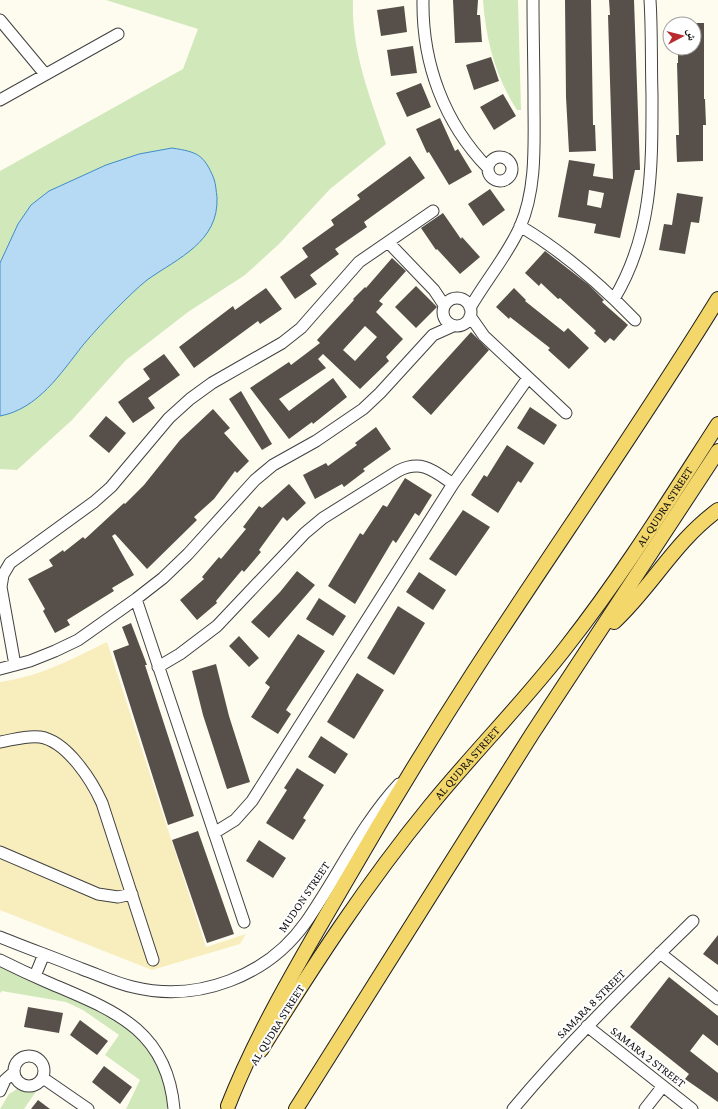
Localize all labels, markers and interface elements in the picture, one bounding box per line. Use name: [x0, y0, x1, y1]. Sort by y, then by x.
north arrow: [662, 16, 702, 56]
text: ش: [683, 28, 699, 42]
street label: AL QUDRA STREET: [634, 464, 696, 549]
street label: AL QUDRA STREET: [431, 723, 503, 802]
street label: MUDON STREET: [275, 859, 333, 935]
street label: SAMARA 8 STREET: [554, 966, 629, 1041]
street label: AL QUDRA STREET: [247, 982, 308, 1068]
street label: SAMARA 2 STREET: [608, 1024, 688, 1091]

